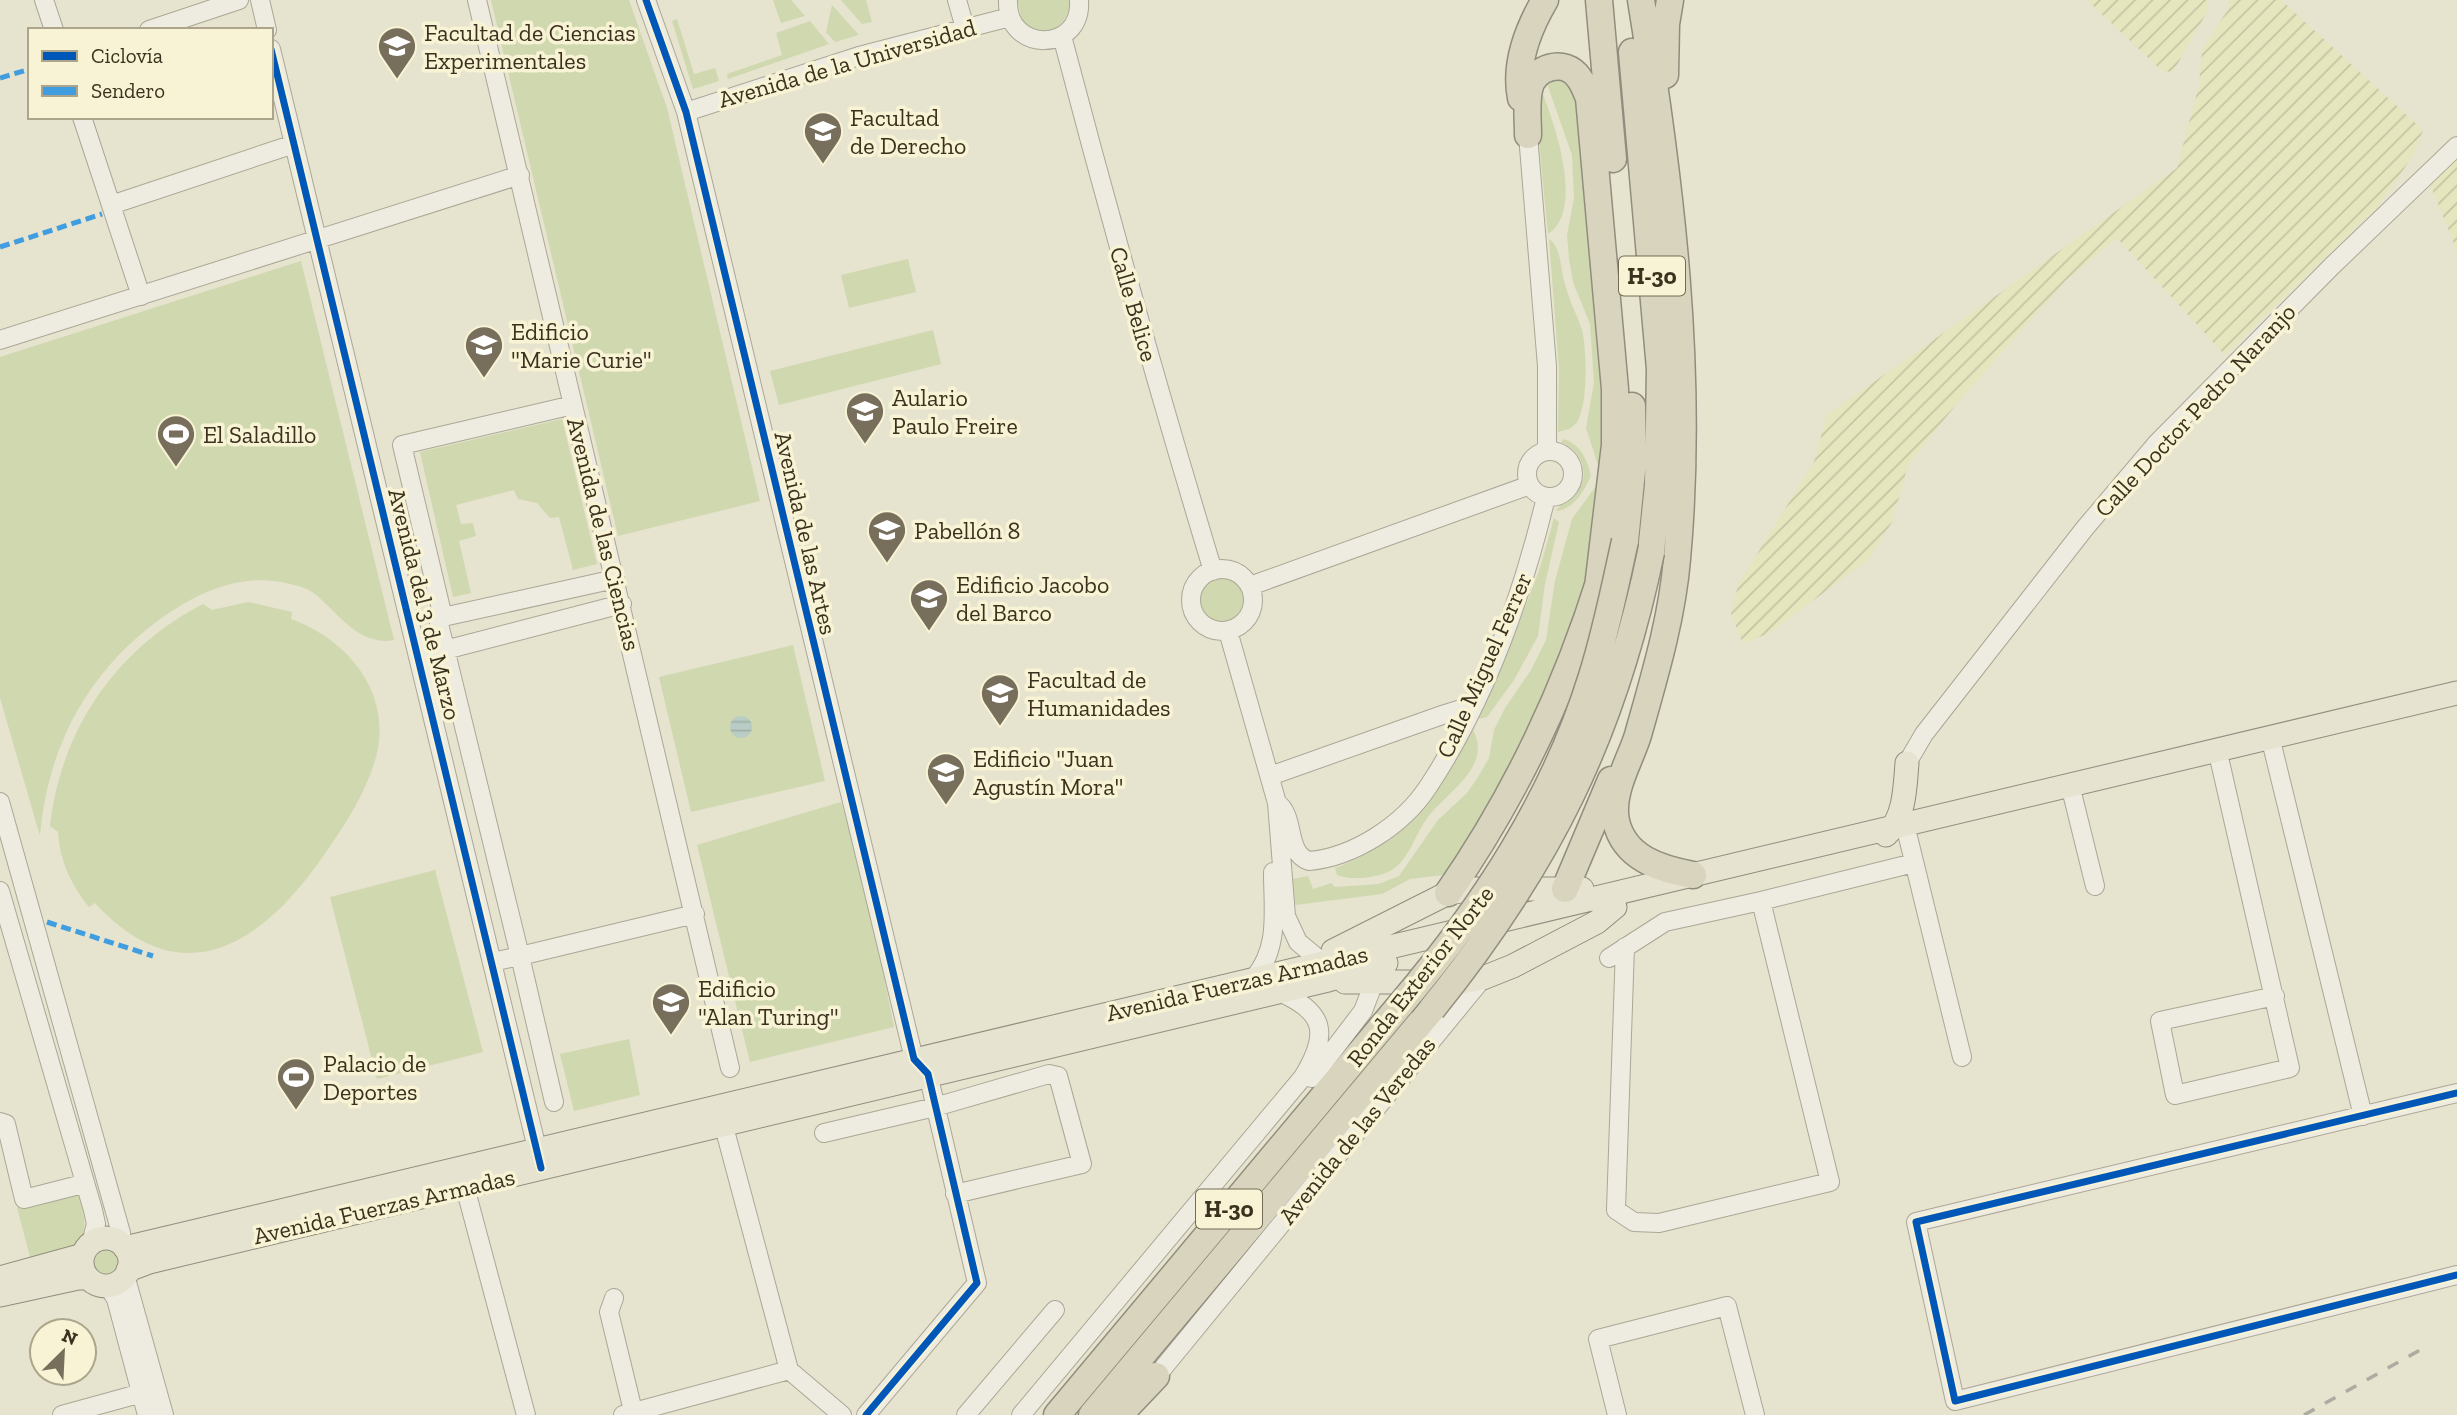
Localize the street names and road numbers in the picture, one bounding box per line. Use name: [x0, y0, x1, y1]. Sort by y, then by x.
street label: Avenida de la Universidad: [715, 12, 979, 114]
street label: Calle Belice: [1104, 243, 1164, 365]
road number: H-30: [1619, 256, 1685, 296]
street label: Calle Doctor Pedro Naranjo: [2088, 297, 2302, 523]
street label: Avenida de las Ciencias: [561, 414, 647, 654]
street label: Avenida de las Artes: [769, 429, 843, 637]
street label: Avenida del 3 de Marzo: [382, 485, 468, 723]
street label: Calle Miguel Ferrer: [1430, 568, 1538, 762]
street label: Ronda Exterior Norte: [1340, 880, 1500, 1072]
street label: Avenida Fuerzas Armadas: [1103, 939, 1371, 1027]
street label: Avenida de las Veredas: [1272, 1030, 1442, 1230]
street label: Avenida Fuerzas Armadas: [250, 1162, 518, 1250]
road number: H-30: [1196, 1190, 1262, 1228]

